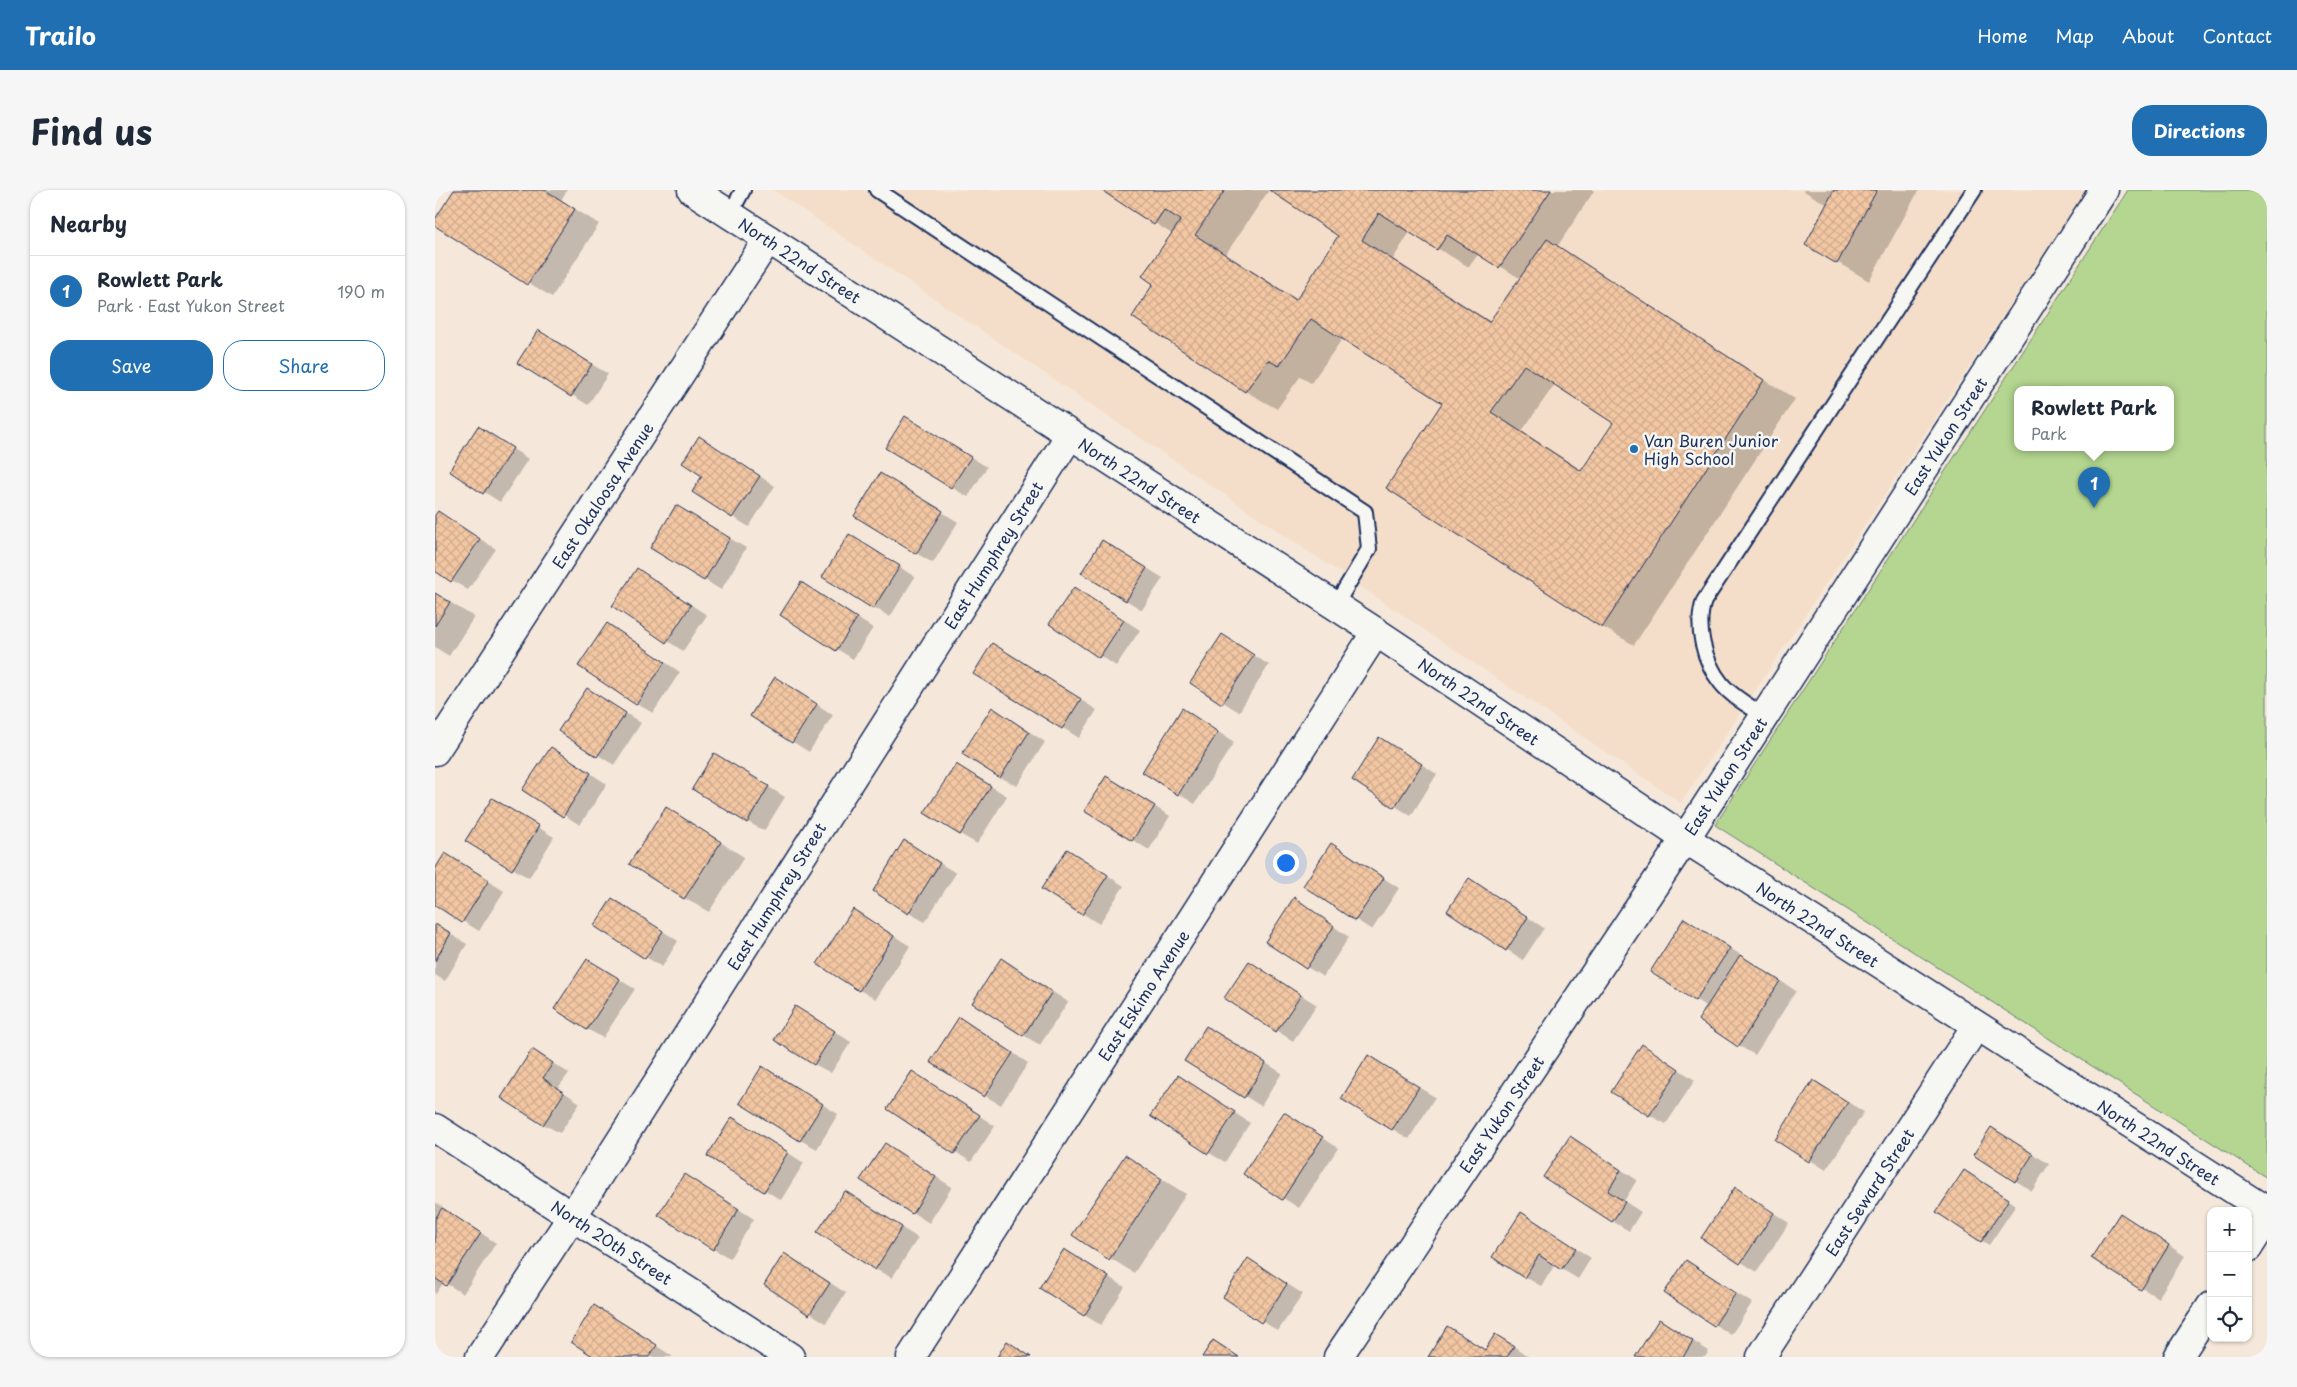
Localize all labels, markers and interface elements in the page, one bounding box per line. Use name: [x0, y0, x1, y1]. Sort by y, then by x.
text: Trailo: [25, 17, 96, 53]
text: Home: [1977, 22, 2027, 49]
text: Map: [2055, 22, 2094, 49]
text: About: [2122, 22, 2174, 49]
text: Contact: [2202, 22, 2272, 49]
text: Find us: [30, 104, 152, 157]
button: Directions: [2132, 105, 2267, 156]
text: Nearby: [50, 207, 127, 239]
street label: North 22nd Street: [734, 211, 866, 309]
text: Rowlett Park: [97, 265, 223, 293]
text: 1: [62, 279, 70, 303]
text: 190 m: [337, 279, 385, 303]
text: Park · East Yukon Street: [97, 293, 285, 317]
button: Save: [50, 340, 213, 391]
button: Share: [223, 340, 385, 391]
street label: East Yukon Street: [1898, 372, 1993, 500]
popup: [2014, 386, 2174, 451]
text: Rowlett Park: [2031, 393, 2157, 421]
street label: East Okaloosa Avenue: [546, 417, 659, 573]
text: Park: [2031, 421, 2067, 445]
place label: Van Buren Junior High School: [1644, 428, 1779, 470]
street label: North 22nd Street: [1074, 431, 1206, 529]
marker: Van Buren Junior High School: [1628, 443, 1640, 455]
pin: 1: [2078, 467, 2110, 508]
street label: East Humphrey Street: [938, 476, 1049, 634]
street label: North 22nd Street: [1414, 651, 1545, 751]
street label: East Yukon Street: [1678, 712, 1773, 840]
street label: East Humphrey Street: [721, 817, 832, 975]
your location: [1273, 850, 1299, 876]
street label: North 22nd Street: [1752, 875, 1884, 973]
street label: East Eskimo Avenue: [1092, 925, 1195, 1065]
street label: East Yukon Street: [1453, 1050, 1549, 1177]
street label: North 22nd Street: [2093, 1093, 2225, 1191]
street label: East Seward Street: [1819, 1123, 1920, 1260]
street label: North 20th Street: [547, 1194, 678, 1290]
map controls: [2207, 1207, 2252, 1342]
button: +: [2207, 1207, 2252, 1252]
button: −: [2207, 1252, 2252, 1297]
button: locate: [2207, 1297, 2252, 1342]

